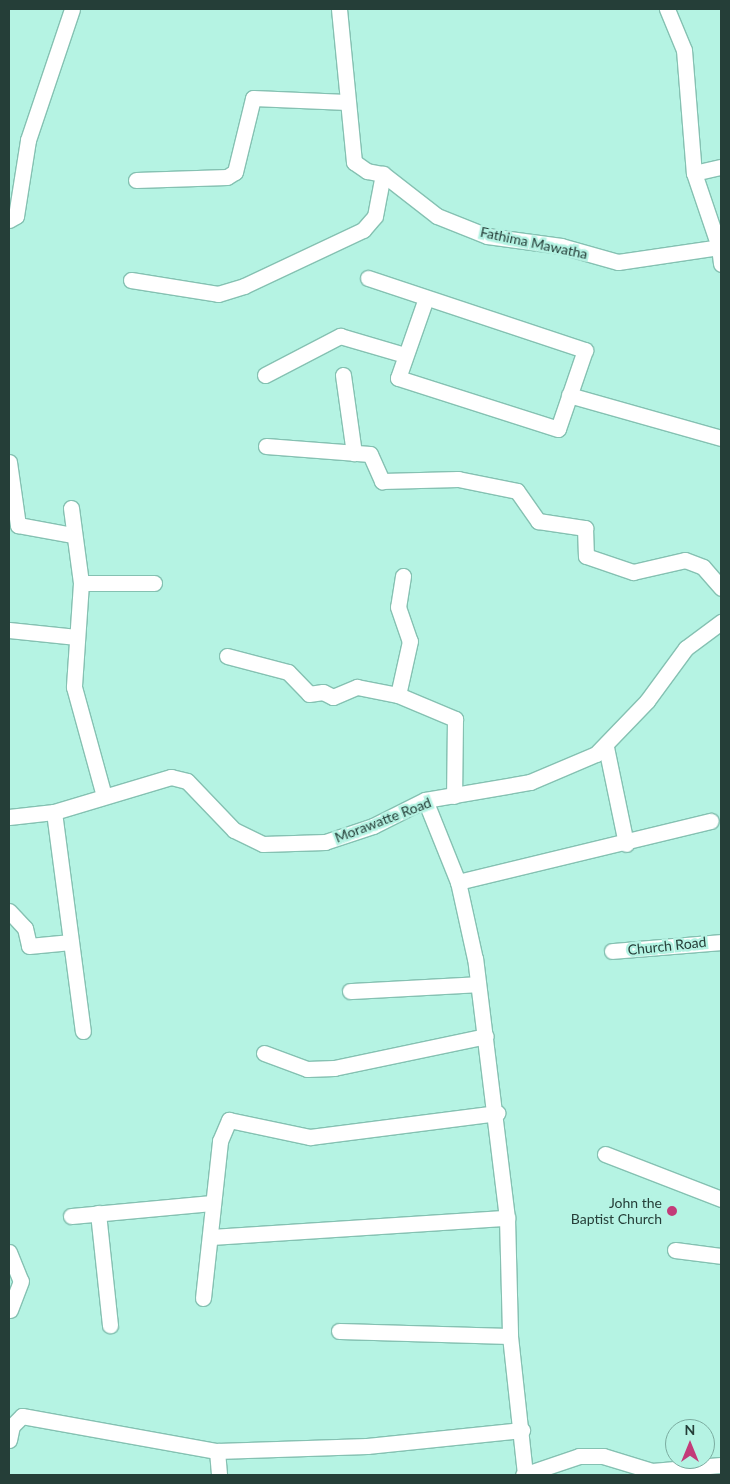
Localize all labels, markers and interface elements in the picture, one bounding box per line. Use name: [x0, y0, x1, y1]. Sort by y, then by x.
street label: Fathima Mawatha: [479, 223, 589, 263]
street label: Morawatte Road: [332, 794, 434, 846]
street label: Church Road: [627, 934, 707, 958]
place label: John the Baptist Church: [571, 1195, 662, 1228]
marker: John the Baptist Church: [666, 1205, 678, 1217]
north arrow: [665, 1419, 715, 1469]
text: N: [685, 1421, 695, 1438]

